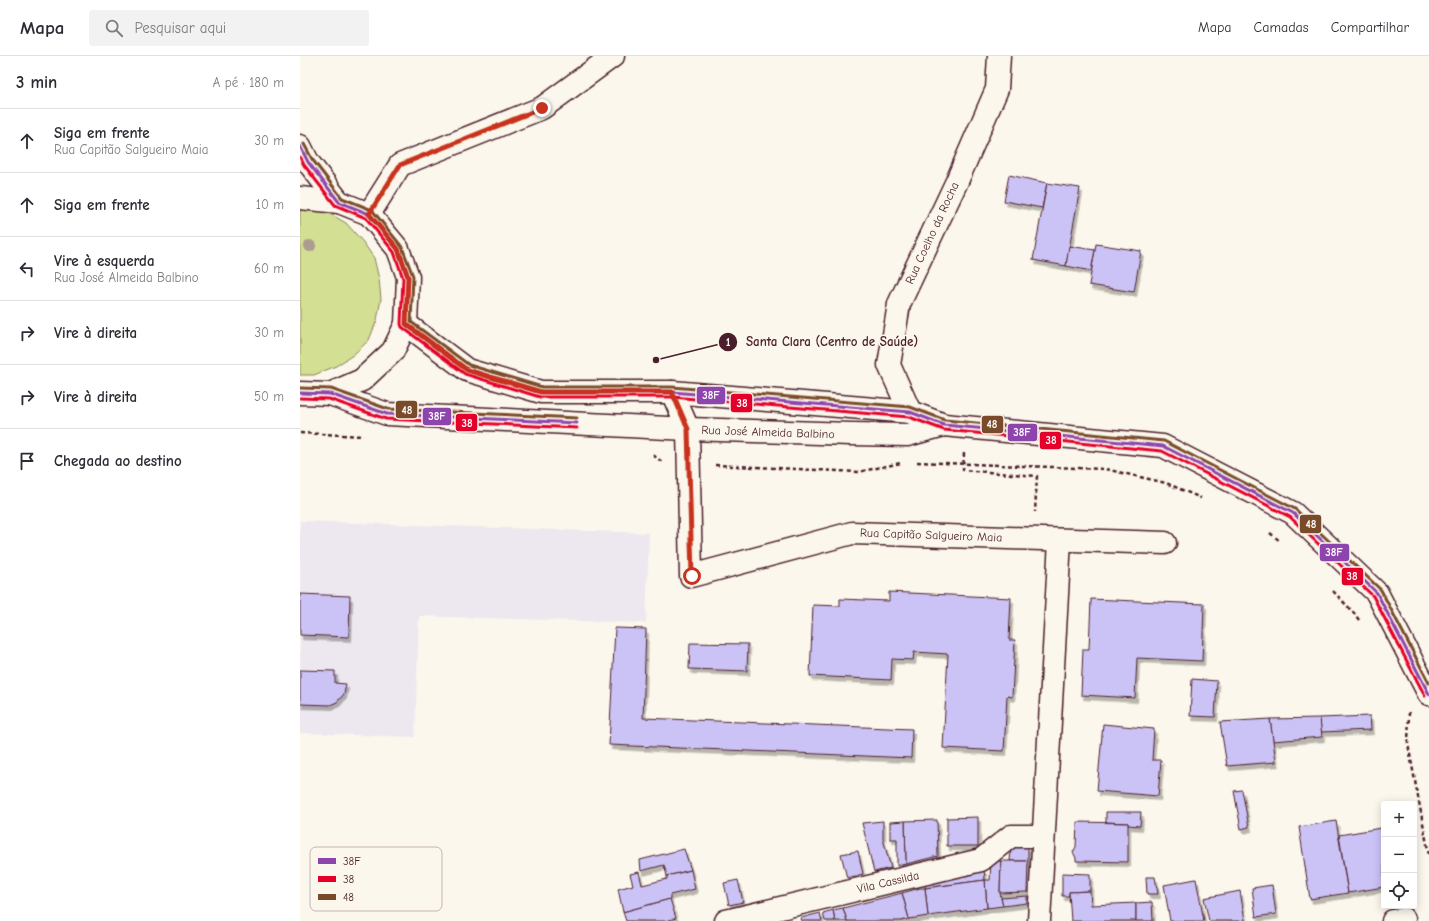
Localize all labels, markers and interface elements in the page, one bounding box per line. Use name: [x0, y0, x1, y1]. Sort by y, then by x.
search box: [89, 10, 369, 46]
text: Mapa: [20, 17, 65, 39]
icon: search: [103, 17, 125, 39]
text: Pesquisar aqui: [135, 19, 226, 37]
text: Mapa: [1198, 19, 1232, 36]
text: Camadas: [1254, 19, 1309, 36]
text: Compartilhar: [1331, 19, 1409, 36]
text: 3 min: [16, 73, 57, 92]
text: A pé · 180 m: [213, 75, 284, 90]
route end: [533, 99, 551, 117]
text: Siga em frente: [54, 124, 150, 142]
icon: ahead: [16, 130, 38, 152]
text: 30 m: [254, 133, 284, 148]
text: Rua Capitão Salgueiro Maia: [54, 142, 208, 157]
street label: Rua Coelho da Rocha: [902, 180, 962, 286]
icon: ahead: [16, 194, 38, 216]
text: Siga em frente: [54, 196, 150, 214]
text: 10 m: [256, 197, 284, 212]
text: Vire à esquerda: [54, 252, 155, 270]
icon: left: [16, 258, 38, 280]
text: 60 m: [254, 261, 284, 276]
text: Rua José Almeida Balbino: [54, 270, 199, 285]
icon: right: [16, 322, 38, 344]
text: Vire à direita: [54, 324, 137, 342]
text: 30 m: [254, 325, 284, 340]
callout: Santa Clara (Centro de Saúde): [718, 329, 926, 354]
text: Santa Clara (Centro de Saúde): [746, 334, 918, 349]
text: 1: [726, 335, 731, 349]
icon: right: [16, 386, 38, 408]
line badge: 38F: [696, 386, 726, 405]
text: Vire à direita: [54, 388, 137, 406]
text: 50 m: [254, 389, 284, 404]
text: 38F: [702, 389, 720, 402]
line badge: 38: [730, 393, 753, 413]
text: 38: [736, 397, 748, 410]
line badge: 48: [395, 400, 418, 419]
text: 48: [402, 404, 413, 417]
line badge: 38F: [422, 407, 452, 426]
text: 38F: [428, 410, 446, 423]
line badge: 38: [455, 413, 478, 432]
line badge: 48: [981, 415, 1004, 434]
text: 38: [461, 417, 473, 430]
text: 48: [987, 418, 998, 431]
street label: Rua José Almeida Balbino: [701, 423, 835, 441]
line badge: 38F: [1007, 423, 1038, 442]
text: 38F: [1013, 426, 1031, 439]
line badge: 38: [1039, 431, 1062, 450]
text: 38: [1045, 434, 1057, 447]
icon: arrive: [16, 450, 38, 472]
text: Chegada ao destino: [54, 452, 182, 470]
line badge: 48: [1299, 514, 1322, 534]
text: 48: [1306, 518, 1317, 531]
street label: Rua Capitão Salgueiro Maia: [860, 526, 1002, 544]
line badge: 38F: [1319, 543, 1350, 562]
text: 38F: [1325, 546, 1343, 559]
route start: [683, 567, 701, 585]
line badge: 38: [1341, 567, 1364, 586]
text: 38: [1346, 570, 1358, 583]
map controls: [1381, 801, 1417, 909]
button: +: [1381, 801, 1417, 837]
button: −: [1381, 837, 1417, 873]
legend: [310, 847, 442, 911]
text: 38F: [343, 855, 361, 868]
street label: Vila Cassilda: [856, 868, 920, 896]
text: 38: [343, 873, 355, 886]
button: locate: [1381, 873, 1417, 909]
text: 48: [343, 891, 354, 904]

